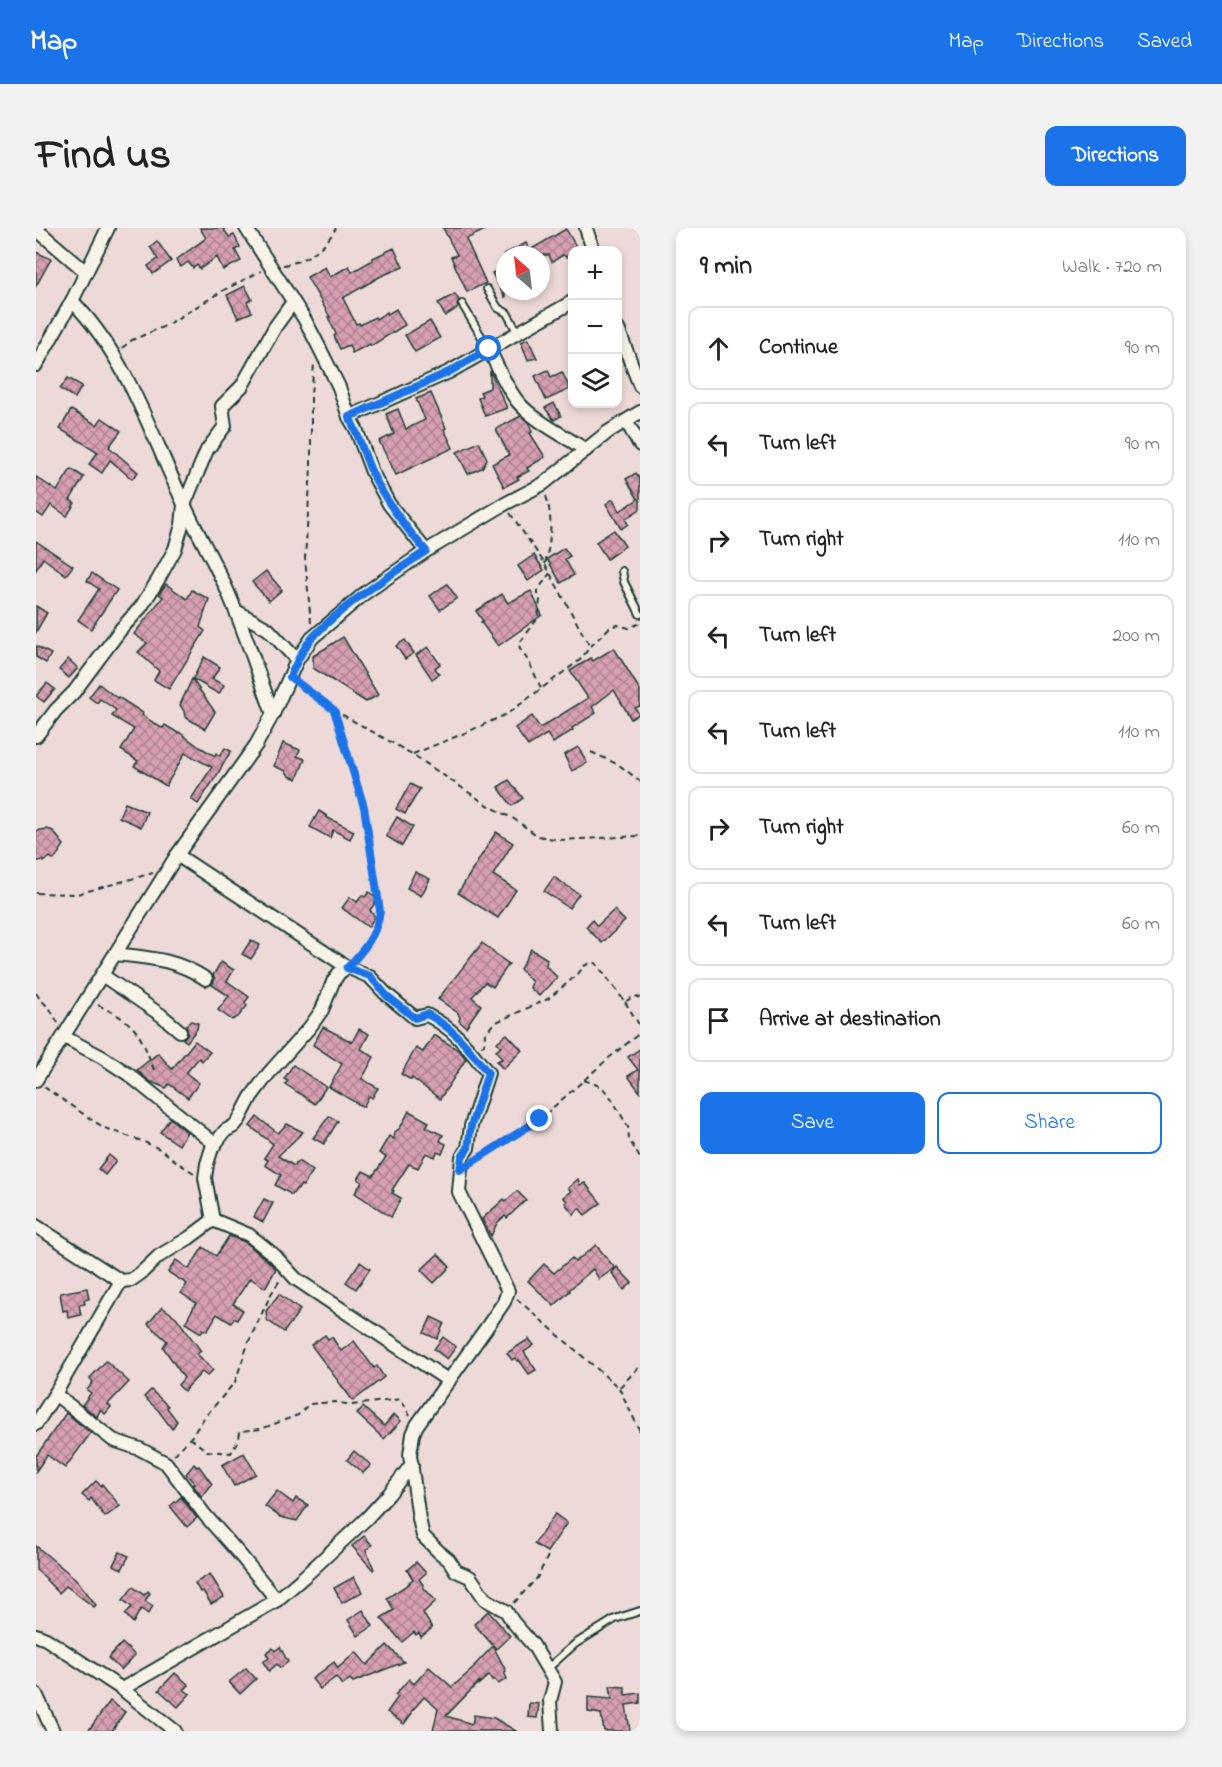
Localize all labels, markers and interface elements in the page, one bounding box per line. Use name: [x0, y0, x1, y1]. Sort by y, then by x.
text: Map: [30, 22, 77, 63]
text: Map: [948, 27, 984, 57]
text: Directions: [1017, 27, 1104, 57]
text: Saved: [1137, 27, 1192, 57]
text: Find us: [36, 126, 171, 187]
button: Directions: [1045, 126, 1186, 186]
north arrow: [496, 246, 550, 300]
map controls: [568, 246, 622, 408]
button: +: [568, 246, 622, 300]
text: 9 min: [700, 248, 752, 286]
text: Walk · 720 m: [1062, 253, 1162, 282]
button: −: [568, 300, 622, 354]
icon: ahead: [702, 332, 735, 365]
text: Continue: [759, 332, 838, 364]
text: 90 m: [1125, 334, 1160, 363]
route start: [475, 335, 501, 361]
button: layers: [568, 354, 622, 408]
icon: left: [702, 428, 735, 461]
text: Turn left: [759, 428, 836, 460]
text: 90 m: [1125, 430, 1160, 459]
icon: right: [702, 524, 735, 557]
text: Turn right: [759, 524, 844, 556]
text: 110 m: [1118, 526, 1160, 555]
icon: left: [702, 620, 735, 653]
text: Turn left: [759, 620, 836, 652]
text: 200 m: [1112, 622, 1160, 651]
icon: left: [702, 716, 735, 749]
text: Turn left: [759, 716, 836, 748]
text: 110 m: [1118, 718, 1160, 747]
icon: right: [702, 812, 735, 845]
text: Turn right: [759, 812, 844, 844]
text: 60 m: [1122, 814, 1160, 843]
icon: left: [702, 908, 735, 941]
text: Turn left: [759, 908, 836, 940]
text: 60 m: [1122, 910, 1160, 939]
icon: arrive: [702, 1004, 735, 1037]
text: Arrive at destination: [759, 1004, 941, 1036]
button: Save: [700, 1092, 925, 1154]
button: Share: [937, 1092, 1162, 1154]
route end: [526, 1105, 552, 1131]

